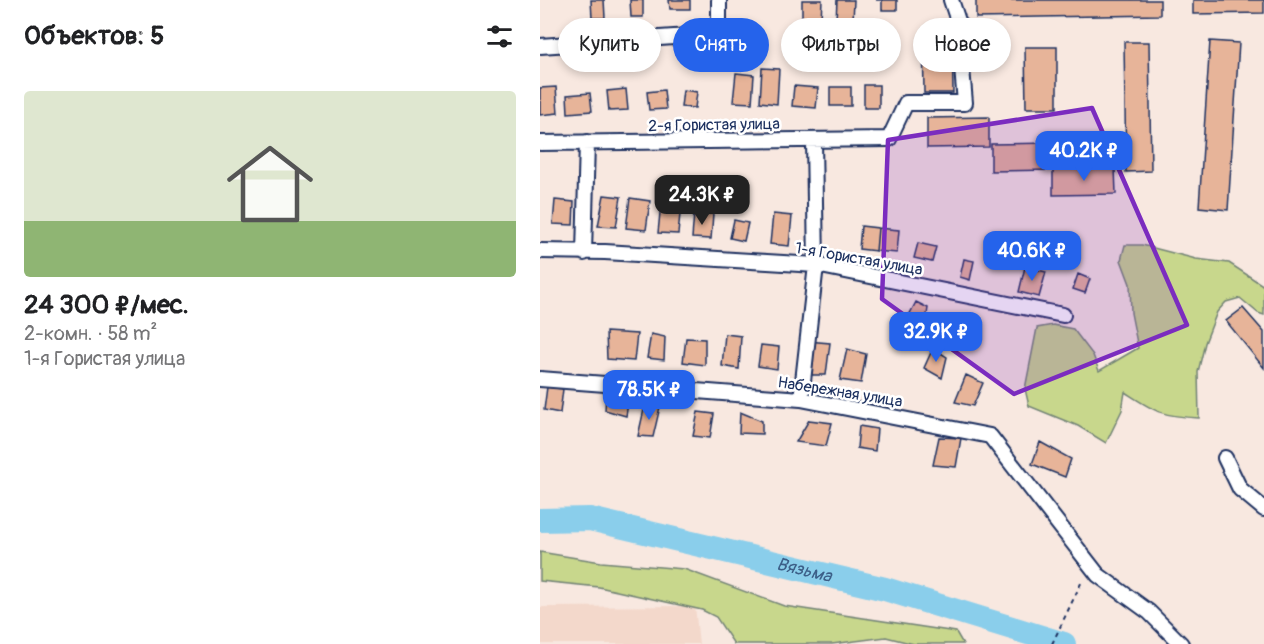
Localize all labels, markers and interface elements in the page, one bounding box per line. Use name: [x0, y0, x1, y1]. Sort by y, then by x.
chip: Купить: [558, 18, 661, 72]
chip: Снять: [673, 18, 769, 72]
chip: Фильтры: [781, 18, 901, 72]
chip: Новое: [913, 18, 1011, 72]
text: Объектов: 5: [24, 20, 164, 52]
icon: filters: [483, 20, 516, 53]
street label: 2-я Гористая улица: [648, 114, 780, 136]
icon: home: [216, 130, 324, 238]
pin: 40.2K ₽: [1029, 131, 1139, 182]
text: 40.2K ₽: [1049, 138, 1119, 163]
pin: 24.3K ₽: [647, 175, 757, 226]
text: 24.3K ₽: [669, 182, 735, 207]
pin: 40.6K ₽: [977, 231, 1087, 282]
street label: 1-я Гористая улица: [794, 238, 924, 280]
text: 40.6K ₽: [997, 238, 1067, 263]
text: 24 300 ₽/мес.: [24, 289, 189, 321]
pin: 32.9K ₽: [881, 312, 991, 363]
text: 32.9K ₽: [903, 319, 969, 344]
text: 2-комн. · 58 m²: [24, 321, 157, 346]
text: 1-я Гористая улица: [24, 346, 185, 371]
pin: 78.5K ₽: [594, 370, 704, 421]
street label: Набережная улица: [776, 372, 904, 412]
text: 78.5K ₽: [617, 377, 681, 402]
water label: Вязьма: [774, 552, 835, 588]

